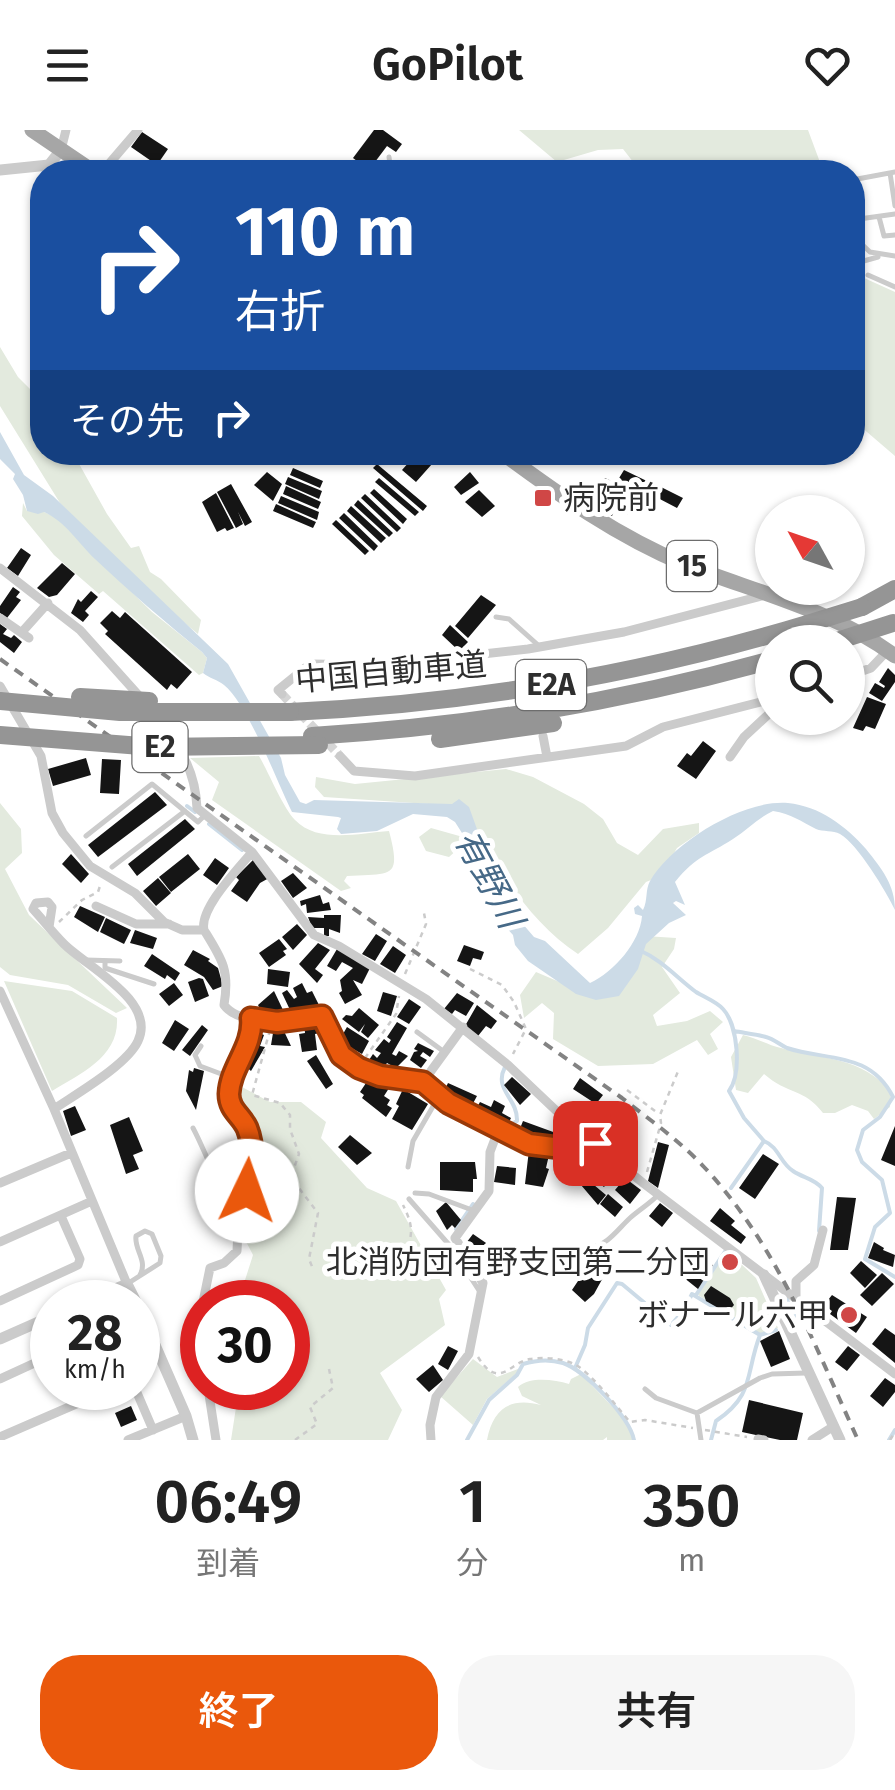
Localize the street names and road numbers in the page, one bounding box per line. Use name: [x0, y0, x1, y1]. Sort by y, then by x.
road number: 15: [667, 541, 717, 591]
street label: 中国自動車道: [294, 645, 488, 699]
road number: E2A: [516, 660, 586, 710]
road number: E2: [132, 722, 188, 772]

